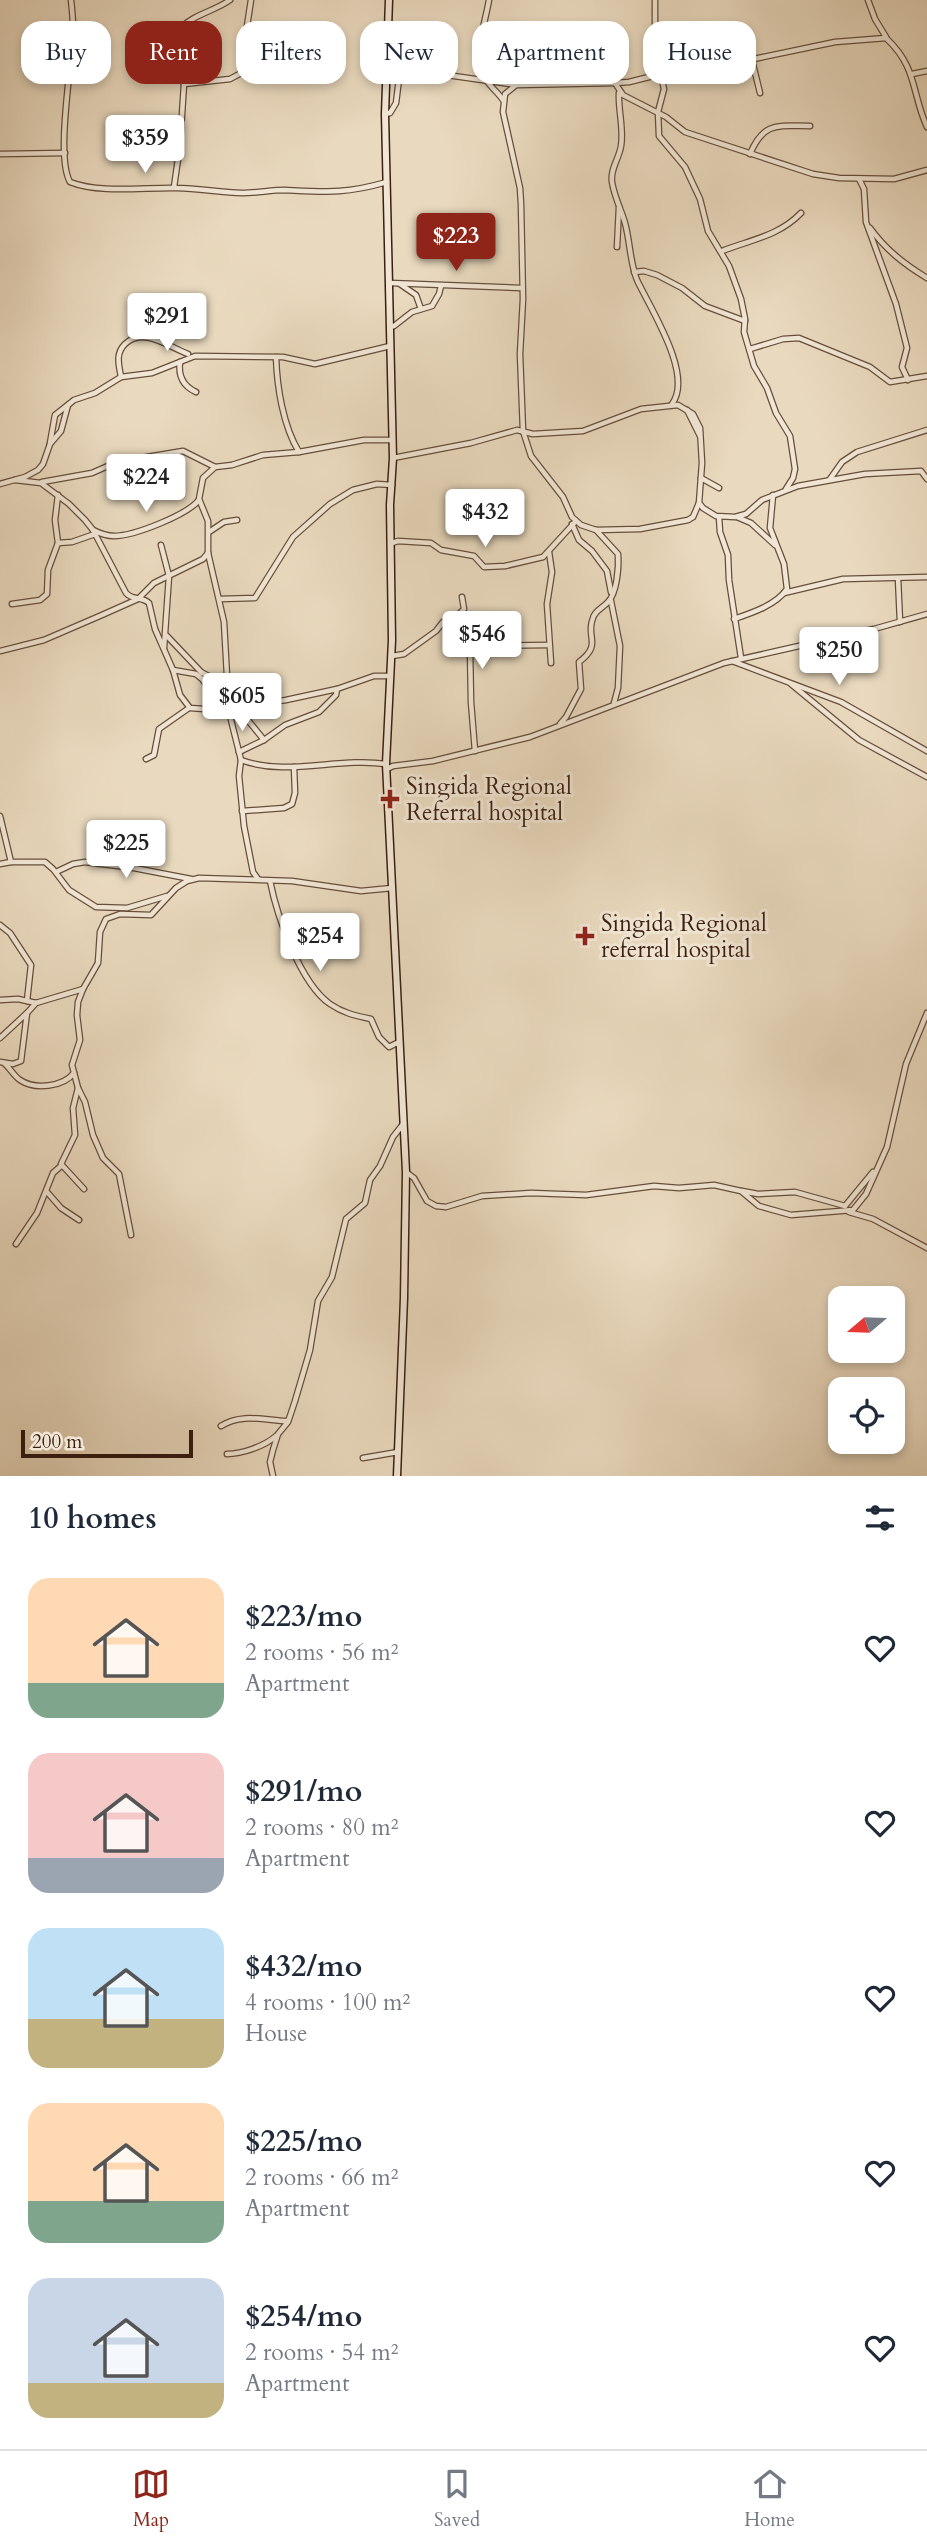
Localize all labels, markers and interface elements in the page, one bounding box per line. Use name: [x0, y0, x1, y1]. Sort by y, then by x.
chip: Buy: [21, 21, 111, 84]
chip: Rent: [125, 21, 222, 84]
chip: Filters: [236, 21, 346, 84]
chip: New: [360, 21, 458, 84]
chip: Apartment: [472, 21, 629, 84]
chip: House: [643, 21, 756, 84]
pin: $359: [104, 116, 186, 175]
text: $359: [121, 122, 169, 153]
pin: $223: [415, 214, 497, 273]
text: $223: [432, 220, 480, 251]
pin: $291: [126, 294, 208, 353]
text: $291: [143, 300, 191, 331]
pin: $224: [105, 454, 187, 514]
text: $224: [122, 461, 170, 492]
pin: $432: [444, 490, 526, 549]
text: $432: [461, 496, 509, 527]
pin: $546: [441, 612, 523, 671]
text: $546: [458, 618, 506, 649]
pin: $250: [798, 628, 880, 687]
text: $250: [815, 634, 863, 665]
pin: $605: [201, 674, 283, 733]
text: $605: [218, 680, 266, 711]
place label: Singida Regional Referral hospital: [406, 771, 572, 828]
marker: Singida Regional Referral hospital: [380, 789, 400, 809]
pin: $225: [85, 820, 167, 880]
text: $225: [102, 827, 150, 858]
place label: Singida Regional referral hospital: [601, 908, 767, 965]
pin: $254: [279, 914, 361, 973]
text: $254: [296, 920, 344, 951]
marker: Singida Regional referral hospital: [575, 926, 595, 946]
north arrow: [828, 1286, 905, 1363]
map controls: [828, 1286, 905, 1454]
button: locate: [828, 1377, 905, 1454]
scale bar: [21, 1427, 192, 1459]
text: 200 m: [32, 1429, 82, 1455]
text: 10 homes: [28, 1498, 157, 1539]
icon: filters: [861, 1499, 899, 1537]
text: $223/mo: [245, 1596, 362, 1637]
icon: home: [84, 1606, 168, 1690]
icon: heart: [861, 1629, 899, 1667]
text: 2 rooms · 56 m²: [245, 1637, 398, 1668]
text: Apartment: [245, 1668, 349, 1699]
text: $291/mo: [245, 1771, 362, 1812]
icon: home: [84, 1781, 168, 1865]
icon: heart: [861, 1804, 899, 1842]
text: 2 rooms · 80 m²: [245, 1812, 398, 1843]
text: Apartment: [245, 1843, 349, 1874]
text: $432/mo: [245, 1946, 362, 1987]
icon: home: [84, 1956, 168, 2040]
icon: heart: [861, 1979, 899, 2017]
text: 4 rooms · 100 m²: [245, 1987, 410, 2018]
text: House: [245, 2018, 307, 2049]
text: $225/mo: [245, 2121, 362, 2162]
icon: home: [84, 2131, 168, 2215]
icon: heart: [861, 2154, 899, 2192]
text: 2 rooms · 66 m²: [245, 2162, 398, 2193]
text: Apartment: [245, 2193, 349, 2224]
text: $254/mo: [245, 2296, 362, 2337]
icon: home: [84, 2306, 168, 2390]
icon: heart: [861, 2329, 899, 2367]
text: 2 rooms · 54 m²: [245, 2337, 398, 2368]
text: Apartment: [245, 2368, 349, 2399]
tab: Map: [132, 2465, 170, 2533]
tab: Saved: [434, 2465, 480, 2533]
tab: Home: [744, 2465, 795, 2533]

